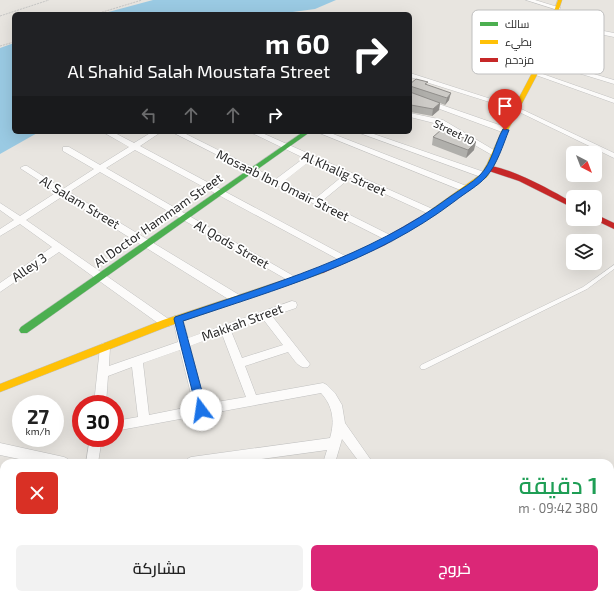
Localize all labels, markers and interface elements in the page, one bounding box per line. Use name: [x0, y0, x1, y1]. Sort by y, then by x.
legend: [472, 10, 604, 74]
text: سالك: [505, 17, 529, 30]
text: 60 m: [265, 26, 330, 60]
icon: right: [344, 28, 396, 80]
text: بطيء: [505, 35, 532, 51]
text: مزدحم: [505, 53, 534, 68]
text: Al Shahid Salah Moustafa Street: [68, 60, 330, 82]
pin: [488, 89, 522, 130]
icon: arrive: [494, 95, 516, 117]
icon: left: [138, 104, 160, 126]
icon: ahead: [180, 104, 202, 126]
icon: ahead: [222, 104, 244, 126]
icon: right: [264, 104, 286, 126]
street label: Street 10: [432, 116, 477, 147]
street label: Mosaab Ibn Omair Street: [214, 146, 352, 224]
north arrow: [566, 146, 602, 182]
map controls: [566, 146, 602, 270]
street label: Al Khalig Street: [300, 147, 389, 199]
street label: Al Doctor Hammam Street: [91, 169, 225, 270]
street label: Al Salam Street: [37, 172, 123, 232]
button: sound: [566, 190, 602, 226]
street label: Al Qods Street: [192, 216, 272, 272]
button: layers: [566, 234, 602, 270]
street label: Alley 3: [8, 249, 50, 285]
street label: Makkah Street: [199, 300, 285, 344]
position arrow: [180, 389, 222, 431]
speed limit sign: 30: [72, 395, 124, 447]
text: 27: [27, 404, 49, 428]
text: km/h: [26, 425, 50, 437]
text: 1 دقيقة: [519, 470, 598, 499]
button: close: [16, 472, 58, 514]
text: 380 m · 09:42: [518, 500, 598, 516]
button: مشاركة: [16, 545, 303, 591]
button: خروج: [311, 545, 598, 591]

